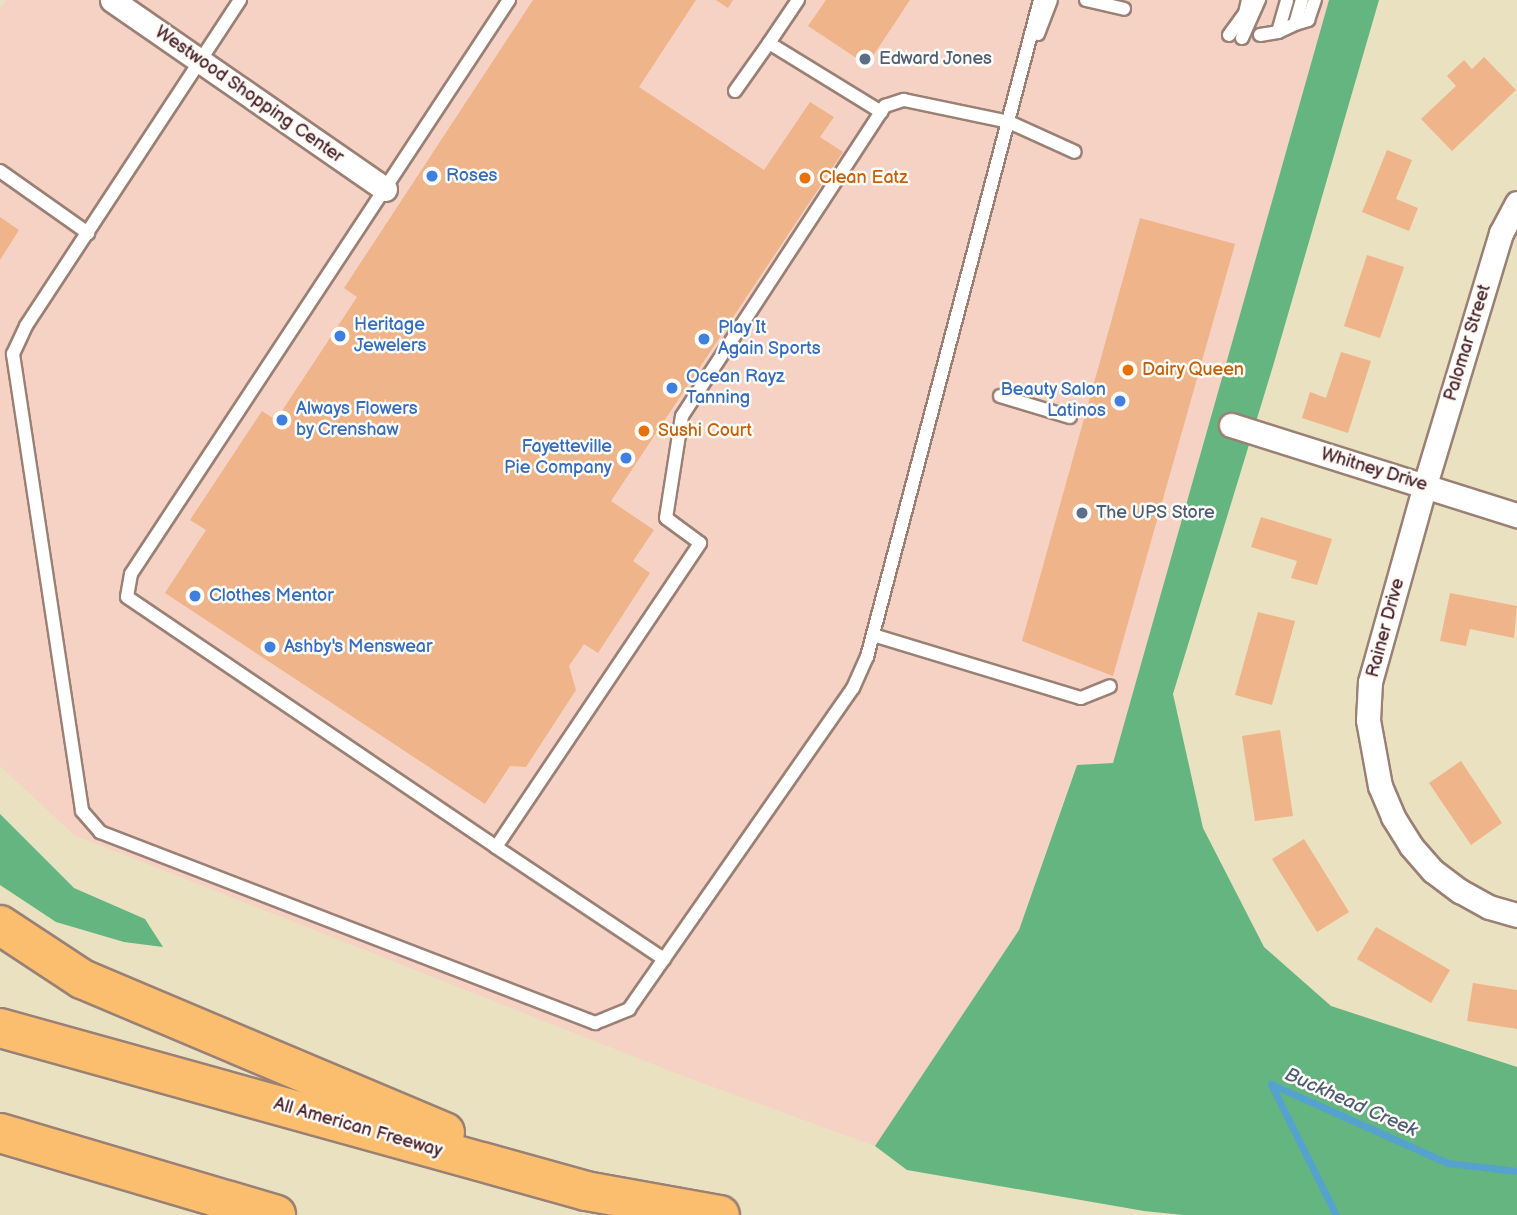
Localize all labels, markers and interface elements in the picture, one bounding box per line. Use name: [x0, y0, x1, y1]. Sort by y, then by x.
street label: Westwood Shopping Center: [150, 22, 348, 168]
place label: Edward Jones: [879, 48, 993, 70]
marker: Edward Jones: [857, 51, 873, 67]
place label: Roses: [446, 165, 498, 187]
place label: Clean Eatz: [819, 167, 908, 189]
marker: Roses: [424, 168, 440, 184]
marker: Clean Eatz: [797, 170, 813, 186]
street label: Palomar Street: [1440, 282, 1496, 404]
place label: Heritage Jewelers: [354, 315, 426, 358]
place label: Play It Again Sports: [718, 318, 821, 360]
marker: Heritage Jewelers: [332, 328, 348, 344]
marker: Play It Again Sports: [696, 331, 712, 347]
place label: Dairy Queen: [1142, 359, 1245, 381]
marker: Dairy Queen: [1120, 362, 1136, 378]
place label: Ocean Rayz Tanning: [686, 367, 785, 410]
marker: Ocean Rayz Tanning: [664, 380, 680, 396]
place label: Beauty Salon Latinos: [999, 380, 1106, 422]
marker: Beauty Salon Latinos: [1112, 393, 1128, 409]
place label: Always Flowers by Crenshaw: [296, 399, 418, 442]
marker: Always Flowers by Crenshaw: [274, 412, 290, 428]
place label: Sushi Court: [658, 420, 752, 442]
marker: Sushi Court: [636, 423, 652, 439]
place label: Fayetteville Pie Company: [504, 437, 612, 480]
street label: Whitney Drive: [1318, 443, 1430, 497]
marker: Fayetteville Pie Company: [618, 450, 634, 466]
place label: The UPS Store: [1096, 502, 1215, 524]
marker: The UPS Store: [1074, 505, 1090, 521]
street label: Rainer Drive: [1362, 576, 1410, 680]
place label: Clothes Mentor: [209, 585, 334, 607]
marker: Clothes Mentor: [187, 588, 203, 604]
place label: Ashby's Menswear: [284, 636, 432, 658]
marker: Ashby's Menswear: [262, 639, 278, 655]
water label: Buckhead Creek: [1281, 1064, 1421, 1142]
street label: All American Freeway: [271, 1094, 445, 1162]

